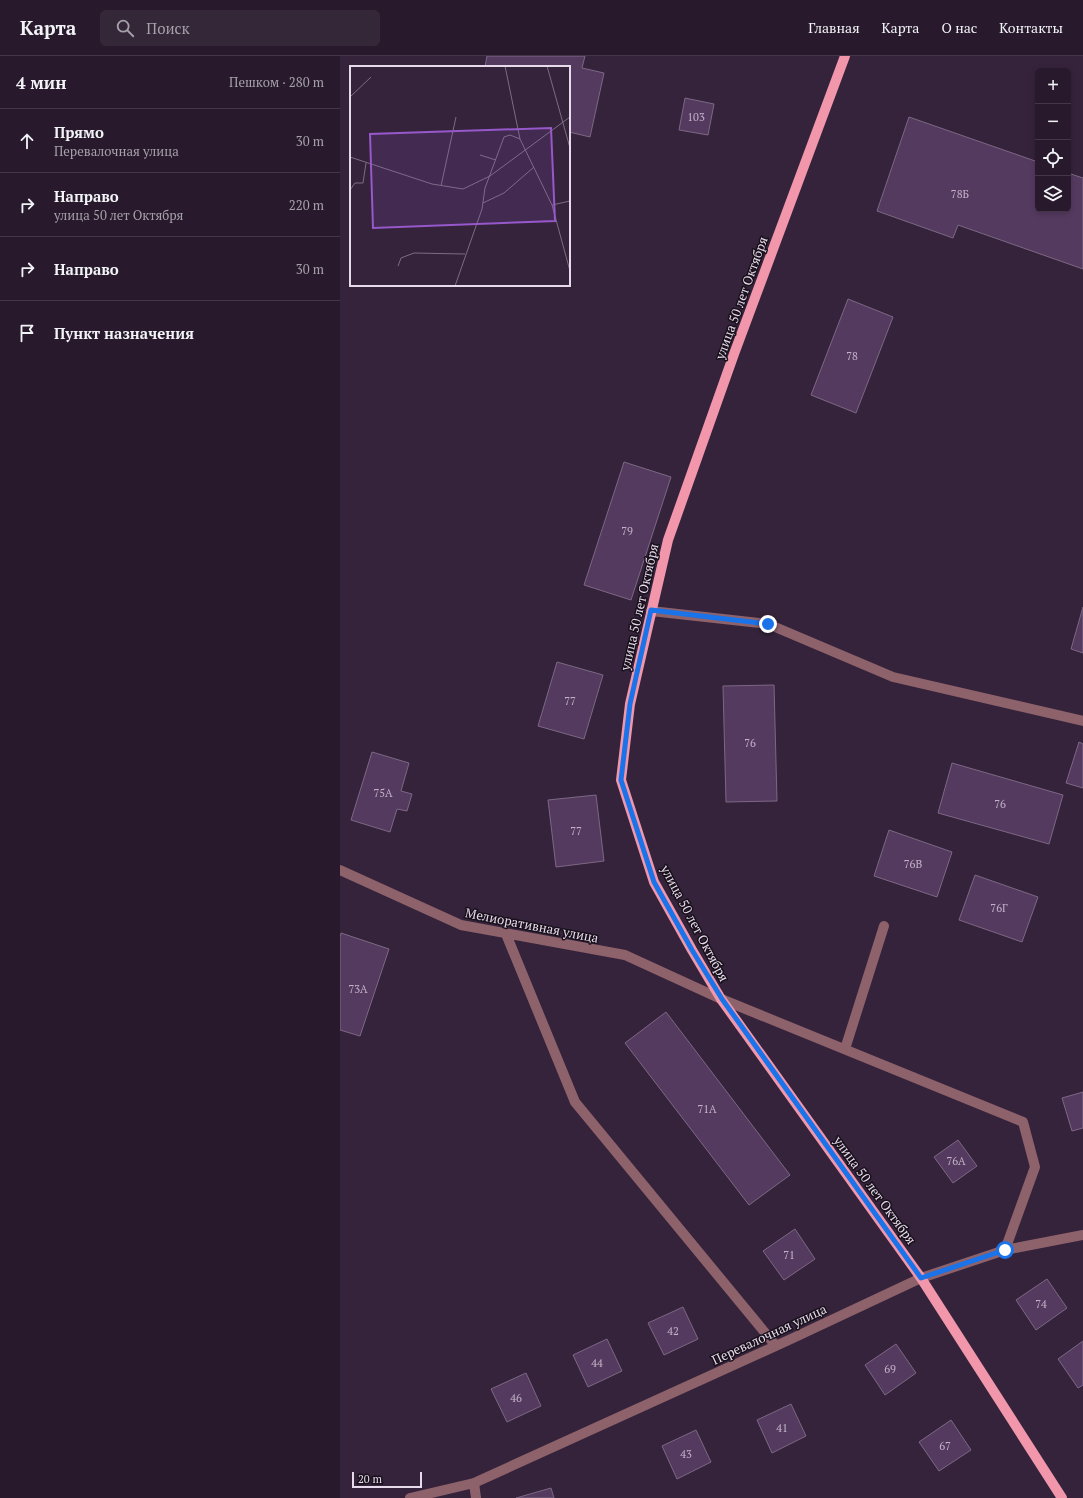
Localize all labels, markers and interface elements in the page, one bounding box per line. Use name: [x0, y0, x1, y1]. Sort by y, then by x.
search box: [100, 10, 380, 46]
text: Карта: [20, 15, 76, 40]
icon: search: [114, 17, 136, 39]
text: Поиск: [146, 18, 190, 38]
text: Главная: [808, 18, 860, 37]
text: Карта: [882, 18, 919, 37]
text: О нас: [941, 18, 977, 37]
text: Контакты: [999, 18, 1063, 37]
inset map: [350, 66, 570, 286]
map controls: [1035, 68, 1071, 212]
button: +: [1035, 68, 1071, 104]
text: 4 мин: [16, 71, 66, 94]
text: Пешком · 280 m: [229, 73, 324, 91]
button: −: [1035, 104, 1071, 140]
house number: 103: [687, 110, 705, 124]
text: Прямо: [54, 122, 104, 142]
icon: ahead: [16, 130, 38, 152]
text: 30 m: [296, 132, 324, 150]
button: locate: [1035, 140, 1071, 176]
text: Перевалочная улица: [54, 142, 179, 160]
button: layers: [1035, 176, 1071, 212]
text: Направо: [54, 186, 119, 206]
house number: 78Б: [951, 187, 970, 201]
icon: right: [16, 194, 38, 216]
text: 220 m: [289, 196, 324, 214]
text: улица 50 лет Октября: [54, 206, 183, 224]
street label: улица 50 лет Октября: [710, 234, 772, 363]
icon: right: [16, 258, 38, 280]
text: Направо: [54, 259, 119, 279]
text: 30 m: [296, 260, 324, 278]
icon: arrive: [16, 322, 38, 344]
text: Пункт назначения: [54, 323, 194, 343]
house number: 78: [846, 349, 858, 363]
house number: 79: [621, 524, 633, 538]
street label: улица 50 лет Октября: [615, 542, 662, 673]
route end: [759, 615, 777, 633]
house number: 77: [564, 694, 576, 708]
house number: 76: [744, 736, 756, 750]
house number: 75А: [373, 786, 393, 800]
house number: 76: [994, 797, 1006, 811]
house number: 77: [570, 824, 582, 838]
house number: 76В: [904, 857, 922, 871]
street label: улица 50 лет Октября: [656, 861, 733, 984]
house number: 76Г: [990, 901, 1008, 915]
street label: Мелиоративная улица: [464, 903, 601, 947]
house number: 73А: [348, 982, 368, 996]
house number: 71А: [697, 1102, 717, 1116]
street label: улица 50 лет Октября: [829, 1132, 920, 1248]
house number: 76А: [946, 1154, 966, 1168]
route start: [996, 1241, 1014, 1259]
house number: 71: [783, 1248, 795, 1262]
house number: 74: [1035, 1297, 1047, 1311]
street label: Перевалочная улица: [709, 1299, 830, 1369]
house number: 42: [667, 1324, 679, 1338]
house number: 44: [591, 1356, 603, 1370]
house number: 69: [884, 1362, 896, 1376]
house number: 46: [510, 1391, 522, 1405]
house number: 41: [776, 1421, 788, 1435]
house number: 67: [939, 1439, 951, 1453]
house number: 43: [680, 1447, 692, 1461]
scale bar: [352, 1470, 422, 1489]
text: 20 m: [358, 1472, 382, 1486]

